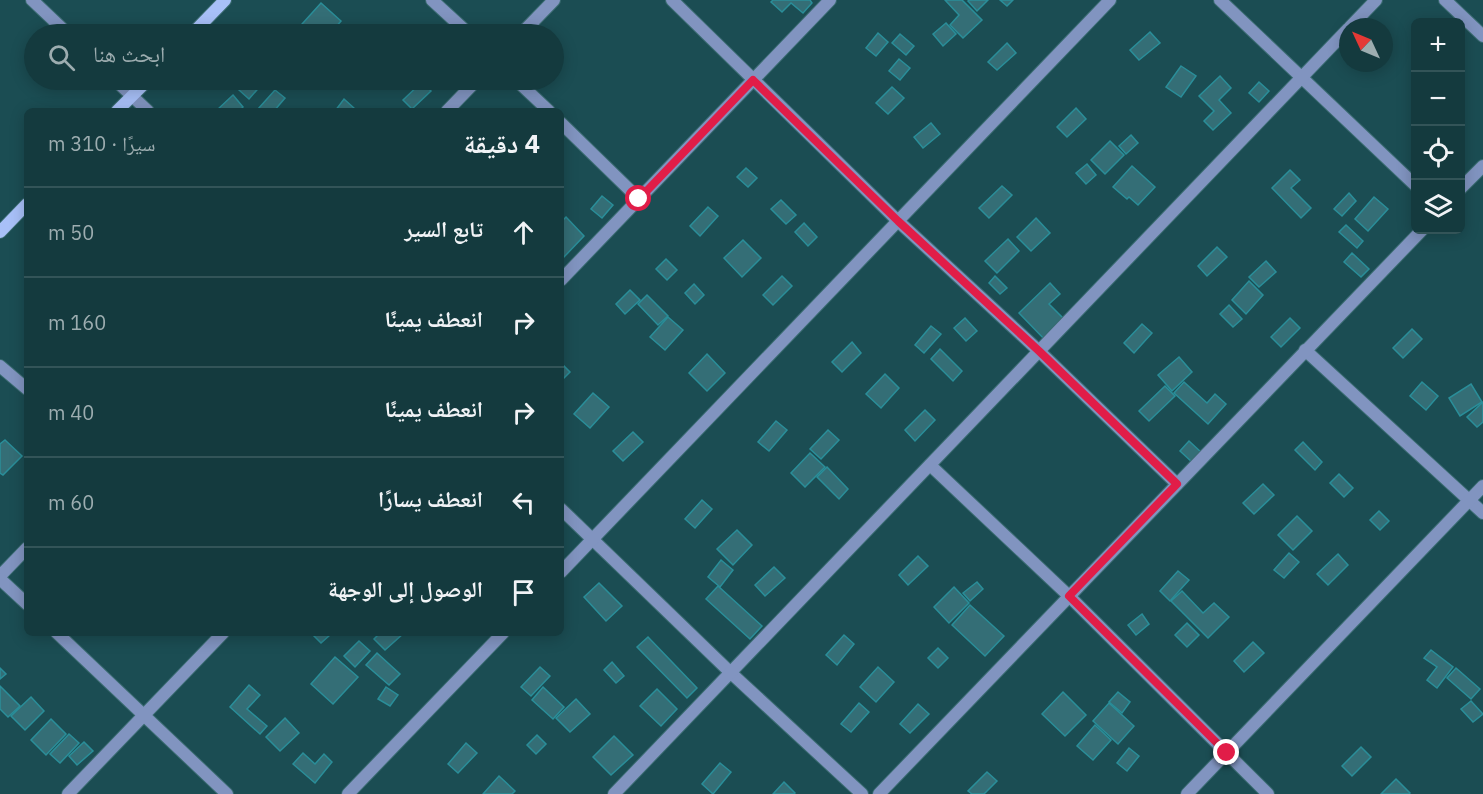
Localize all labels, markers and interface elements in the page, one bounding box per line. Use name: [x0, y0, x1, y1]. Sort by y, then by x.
north arrow: [1339, 18, 1393, 72]
map controls: [1411, 18, 1465, 234]
button: +: [1411, 18, 1465, 72]
search box: [24, 24, 564, 90]
text: ابحث هنا: [93, 39, 165, 68]
icon: search: [45, 41, 78, 74]
button: −: [1411, 72, 1465, 126]
text: 4 دقيقة: [464, 126, 540, 160]
button: locate: [1411, 126, 1465, 180]
text: سيرًا · 310 m: [48, 130, 155, 157]
button: layers: [1411, 180, 1465, 234]
route start: [625, 185, 651, 211]
text: تابع السير: [404, 214, 483, 243]
icon: ahead: [507, 216, 540, 249]
text: 50 m: [48, 219, 94, 246]
text: انعطف يمينًا: [385, 304, 483, 333]
icon: right: [507, 306, 540, 339]
text: 160 m: [48, 309, 106, 336]
text: انعطف يمينًا: [385, 394, 483, 423]
icon: right: [507, 396, 540, 429]
text: 40 m: [48, 399, 94, 426]
text: انعطف يسارًا: [378, 484, 483, 513]
icon: left: [507, 486, 540, 519]
text: 60 m: [48, 489, 94, 516]
text: الوصول إلى الوجهة: [328, 574, 483, 603]
icon: arrive: [507, 576, 540, 609]
route end: [1213, 739, 1239, 765]

